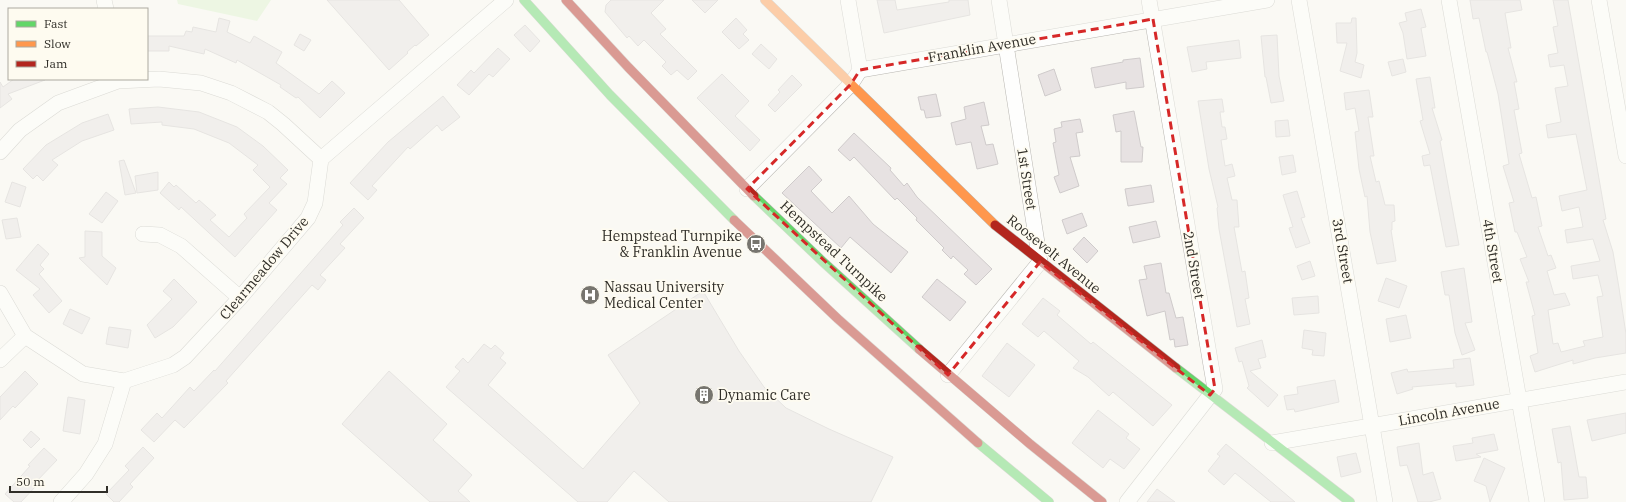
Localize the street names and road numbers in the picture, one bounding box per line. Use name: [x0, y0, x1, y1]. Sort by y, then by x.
street label: Franklin Avenue: [927, 30, 1037, 66]
street label: 1st Street: [1013, 147, 1041, 211]
street label: Hempstead Turnpike: [777, 197, 891, 305]
street label: Roosevelt Avenue: [1003, 211, 1105, 297]
street label: Clearmeadow Drive: [216, 213, 312, 323]
street label: 3rd Street: [1328, 217, 1358, 285]
street label: 4th Street: [1479, 218, 1507, 284]
street label: 2nd Street: [1179, 230, 1209, 300]
street label: Lincoln Avenue: [1397, 394, 1501, 430]

